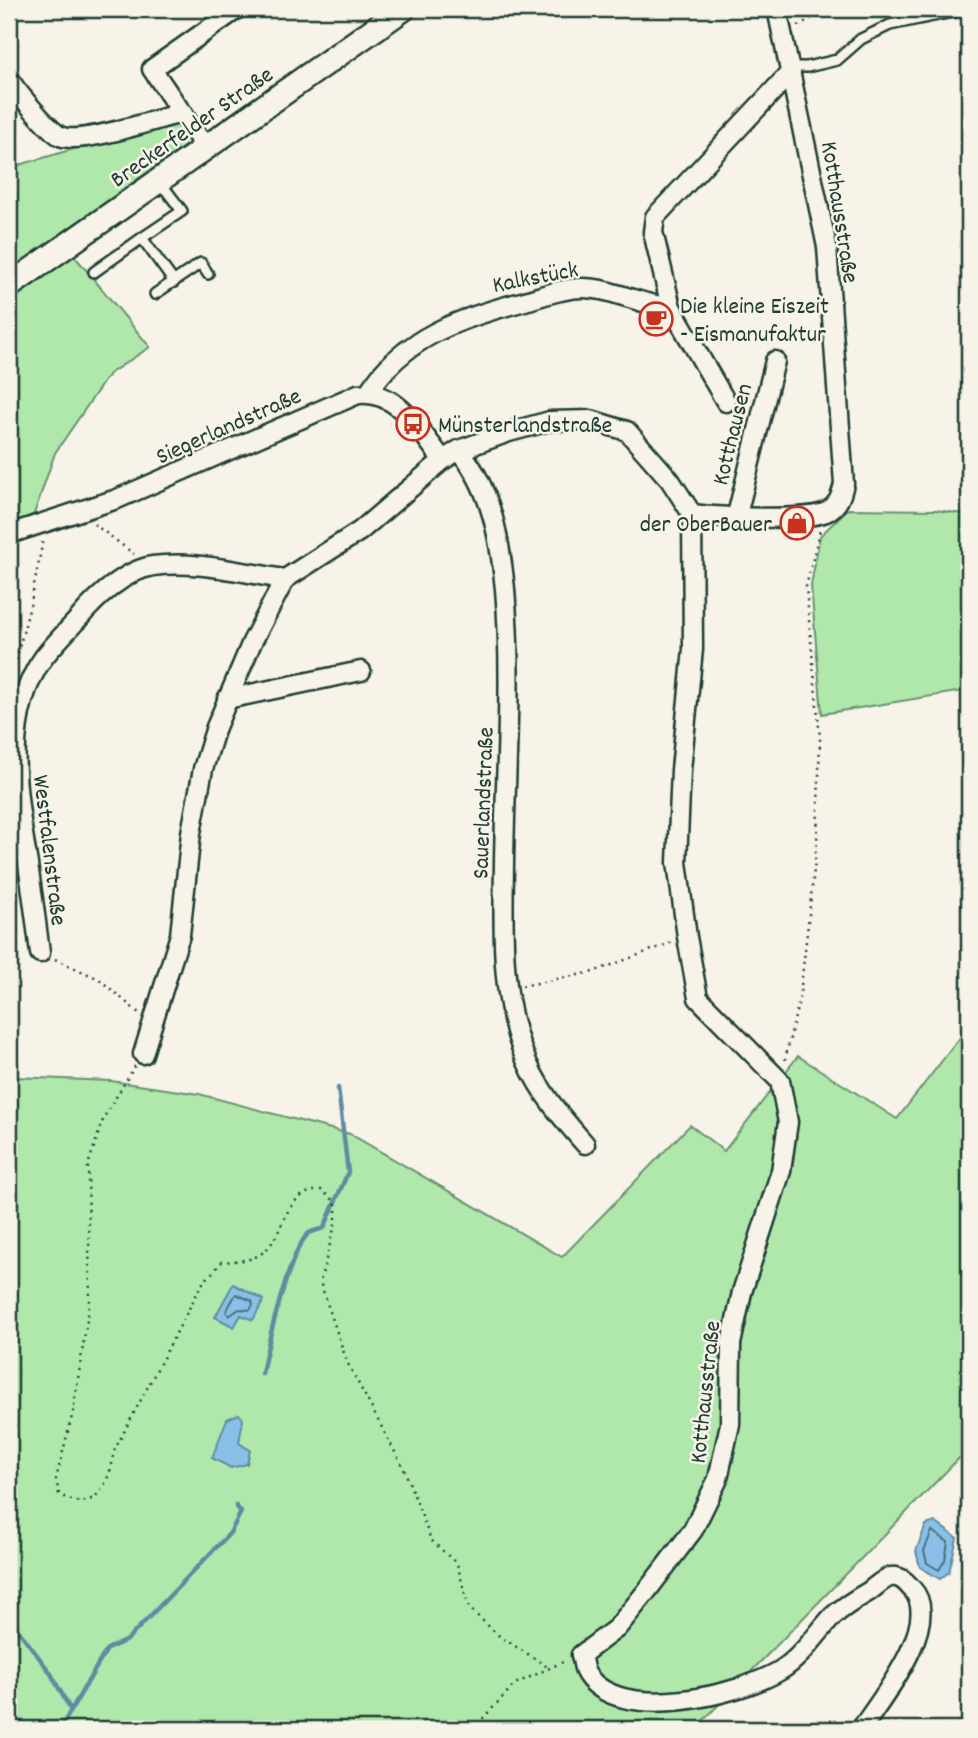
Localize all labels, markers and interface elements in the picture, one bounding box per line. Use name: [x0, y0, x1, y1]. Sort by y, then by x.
street label: Breckerfelder Straße: [104, 59, 281, 198]
street label: Kotthausstraße: [810, 139, 866, 286]
street label: Kalkstück: [490, 254, 581, 304]
place label: Die kleine Eiszeit - Eismanufaktur: [680, 291, 829, 353]
cafe icon: Die kleine Eiszeit - Eismanufaktur: [637, 300, 675, 338]
street label: Kotthausen: [705, 380, 763, 489]
street label: Siegerlandstraße: [151, 381, 307, 475]
bus stop icon: Münsterlandstraße: [394, 405, 432, 443]
place label: Münsterlandstraße: [438, 410, 612, 444]
shop icon: der OberBauer: [778, 504, 816, 542]
place label: der OberBauer: [640, 509, 772, 543]
street label: Sauerlandstraße: [465, 727, 505, 880]
street label: Westfalenstraße: [22, 773, 74, 928]
street label: Kotthausstraße: [683, 1319, 731, 1465]

